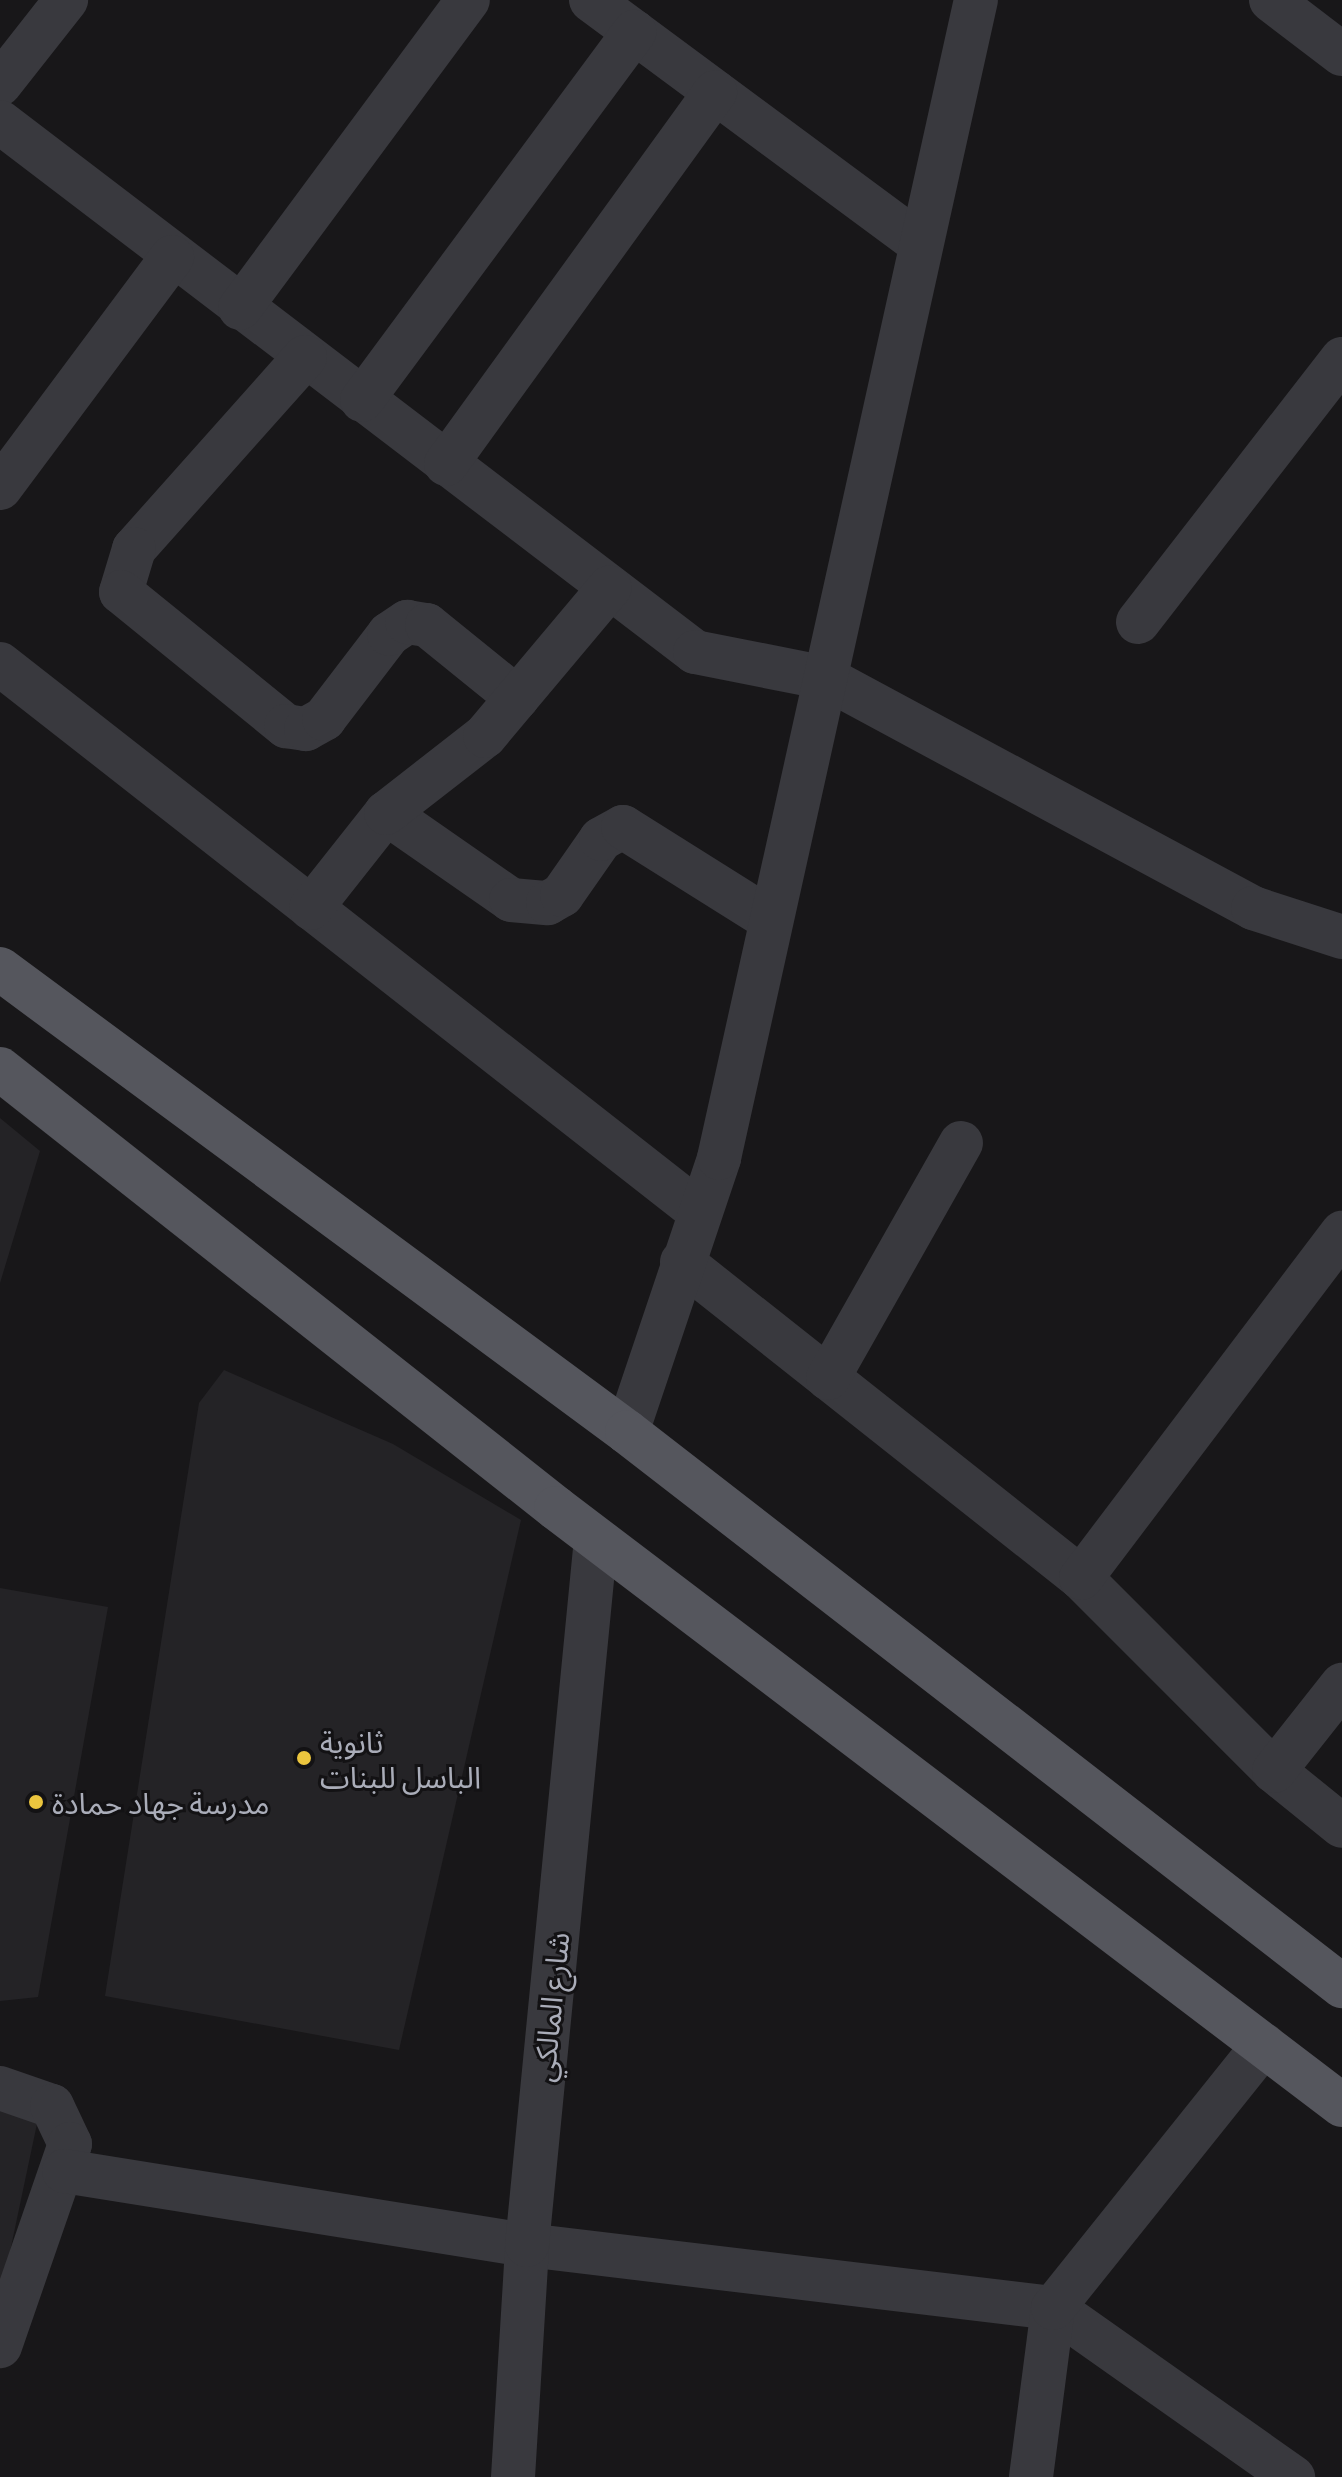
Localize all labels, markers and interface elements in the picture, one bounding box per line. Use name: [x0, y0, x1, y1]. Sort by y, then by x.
place label: ثانوية الباسل للبنات: [320, 1723, 481, 1794]
marker: ثانوية الباسل للبنات: [295, 1749, 313, 1767]
place label: مدرسة جهاد حمادة: [52, 1784, 270, 1820]
marker: مدرسة جهاد حمادة: [27, 1793, 45, 1811]
street label: شارع المالكي: [524, 1930, 576, 2084]

